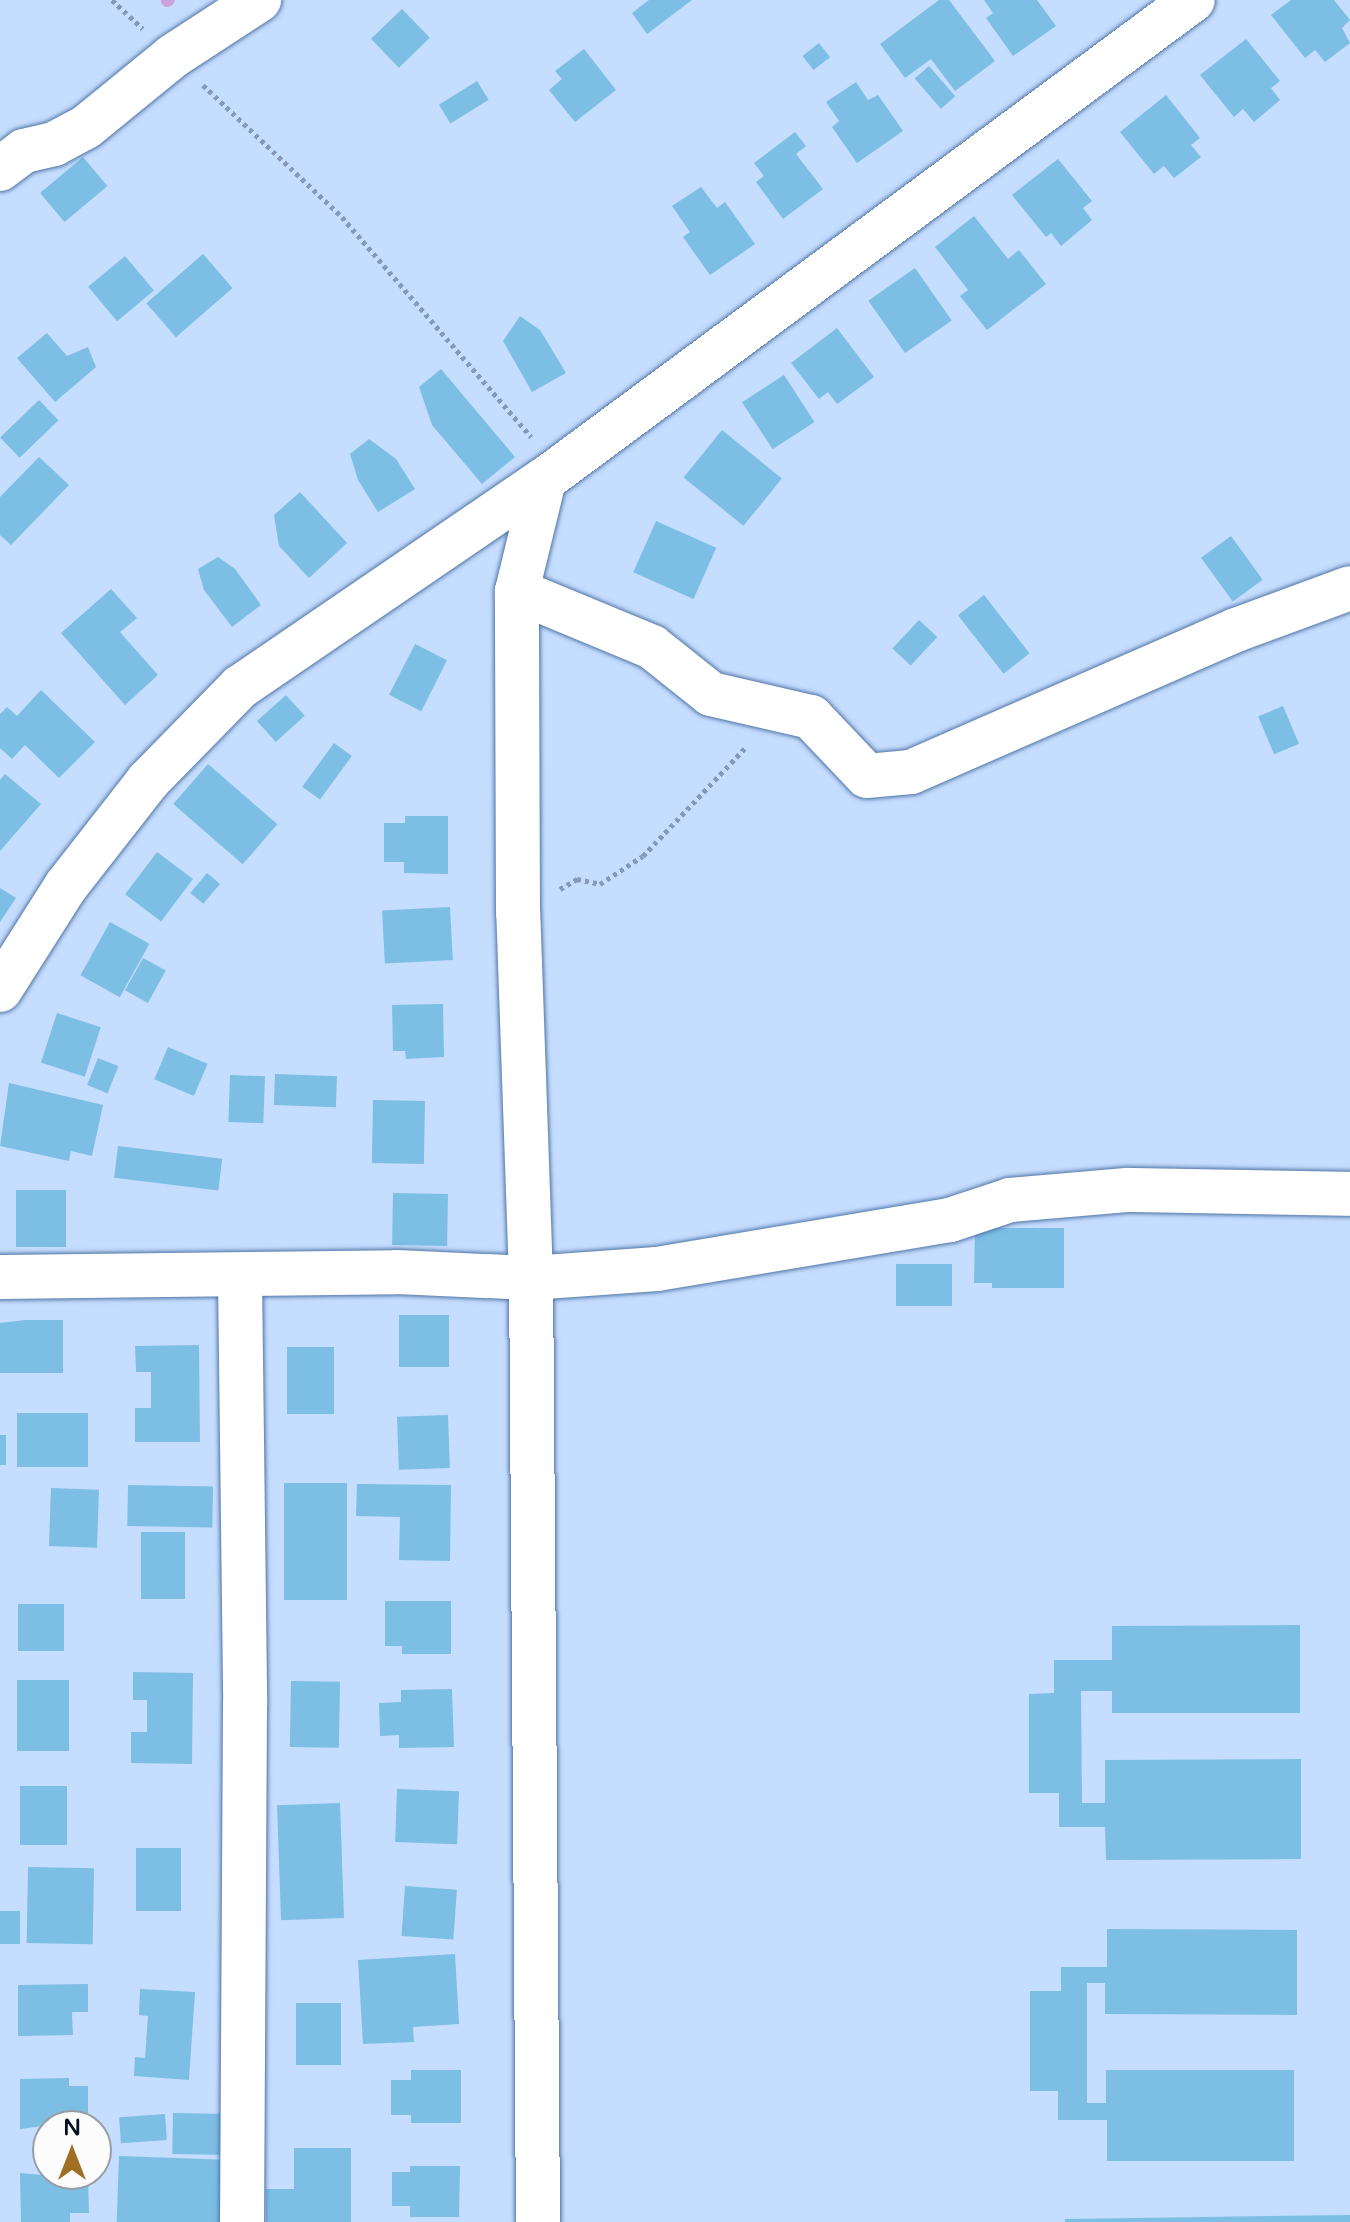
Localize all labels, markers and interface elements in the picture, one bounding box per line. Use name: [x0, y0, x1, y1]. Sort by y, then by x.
north arrow: [32, 2110, 112, 2190]
text: N: [63, 2115, 81, 2141]

